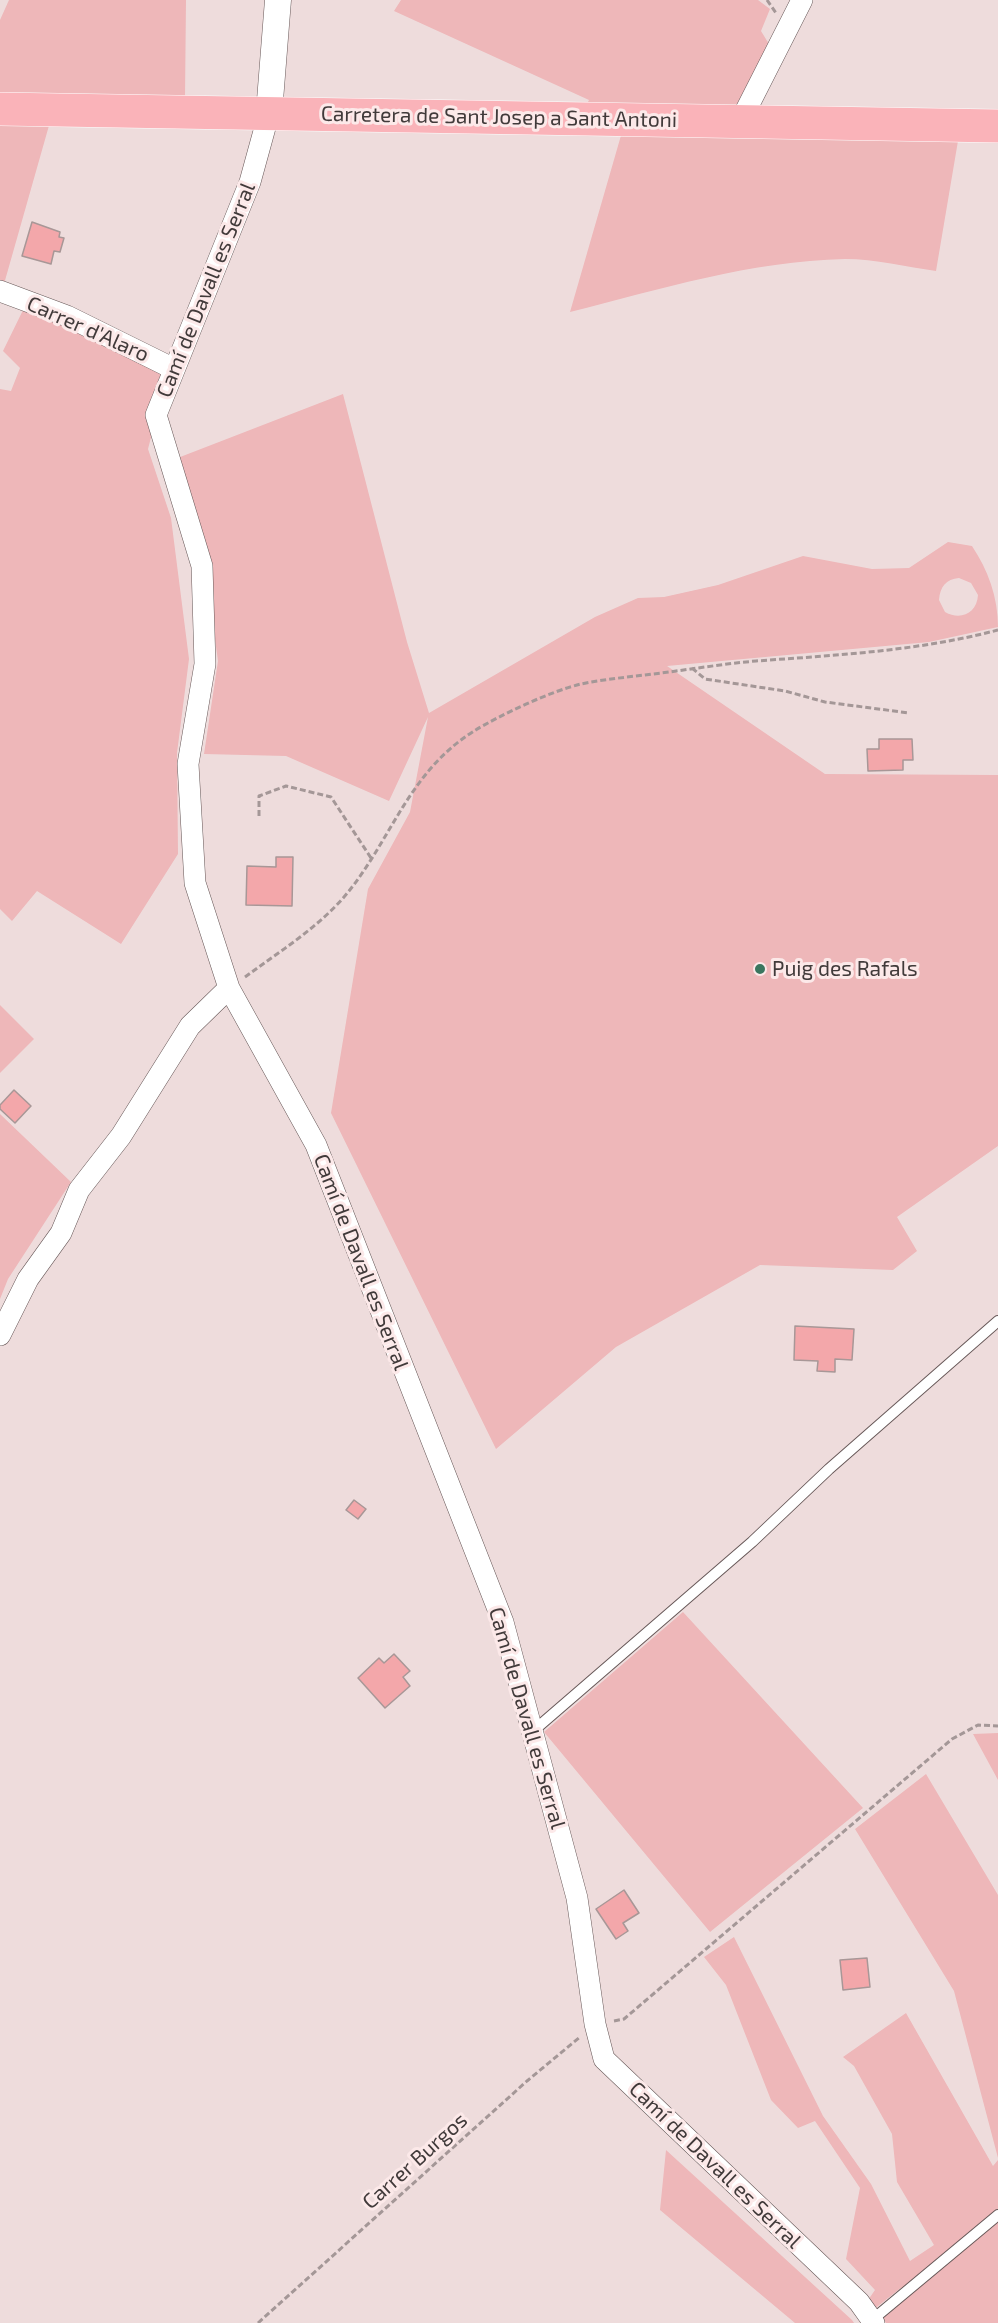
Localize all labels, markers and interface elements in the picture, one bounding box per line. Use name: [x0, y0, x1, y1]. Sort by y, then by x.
street label: Carretera de Sant Josep a Sant Antoni: [321, 101, 677, 133]
street label: Camí de Davall es Serral: [151, 179, 261, 401]
street label: Carrer d'Alaro: [23, 291, 153, 367]
place label: Puig des Rafals: [772, 956, 918, 982]
marker: Puig des Rafals: [753, 962, 767, 976]
street label: Camí de Davall es Serral: [308, 1150, 414, 1374]
street label: Camí de Davall es Serral: [483, 1604, 571, 1832]
street label: Camí de Davall es Serral: [624, 2076, 806, 2254]
street label: Carrer Burgos: [358, 2107, 472, 2215]

